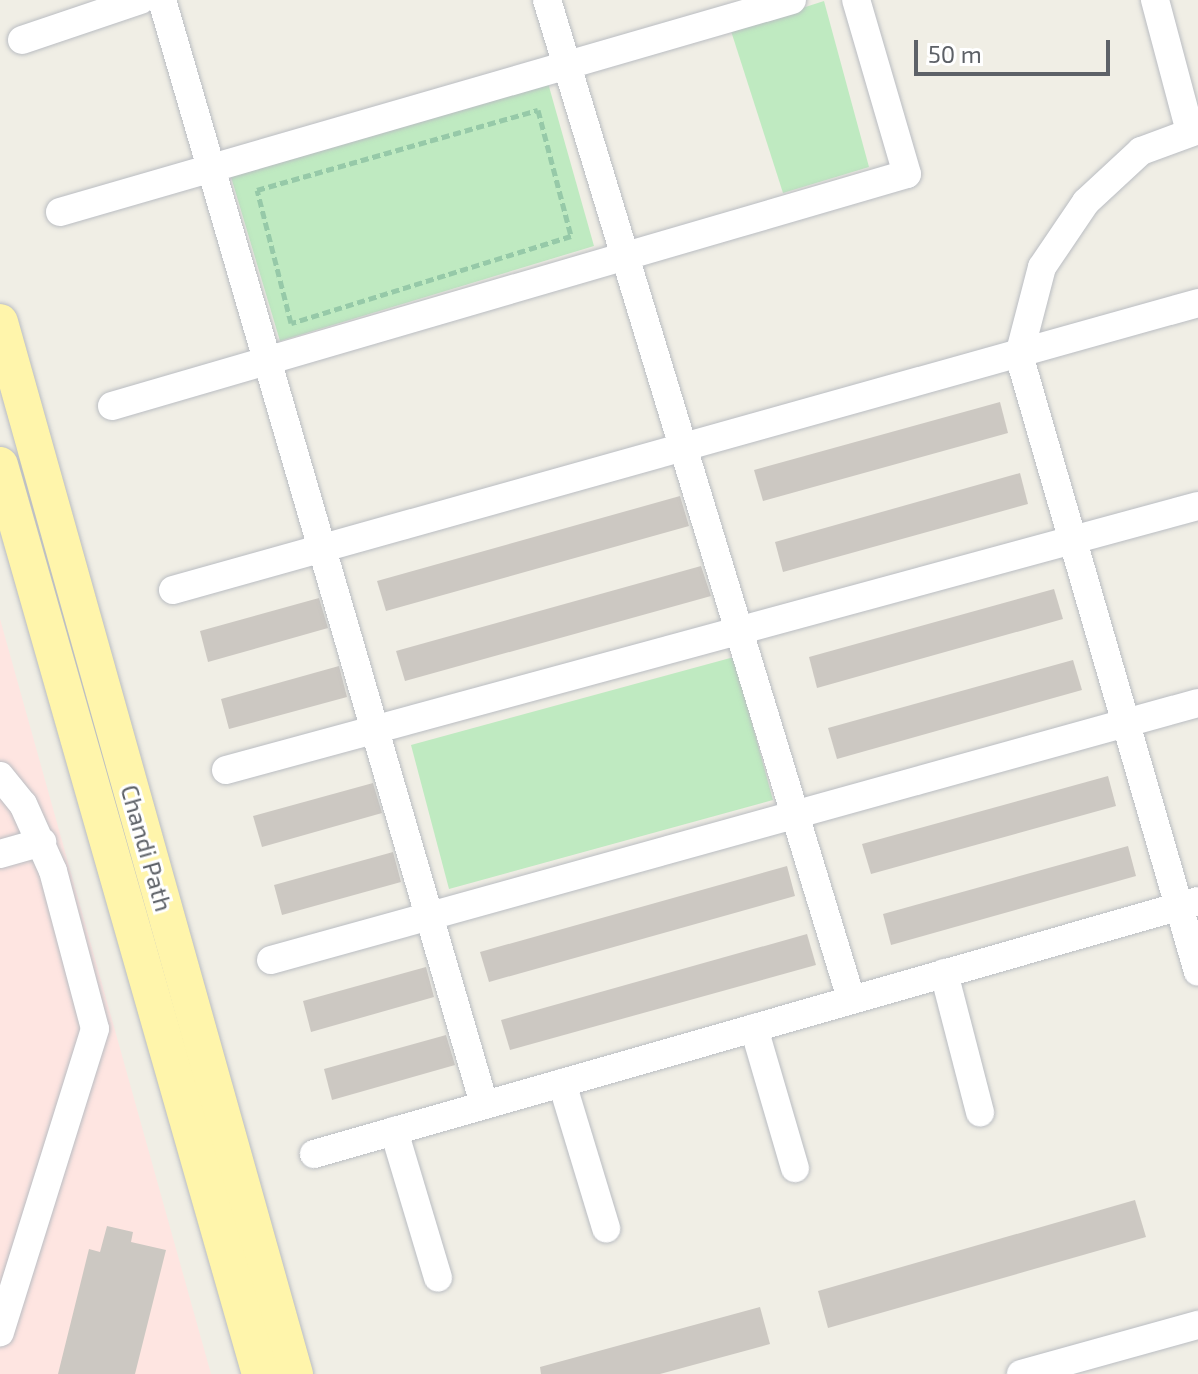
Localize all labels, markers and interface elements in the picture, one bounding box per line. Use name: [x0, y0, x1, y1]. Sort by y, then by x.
scale bar: [918, 24, 1114, 74]
text: 50 m: [928, 39, 982, 68]
street label: Chandi Path: [115, 781, 179, 915]

